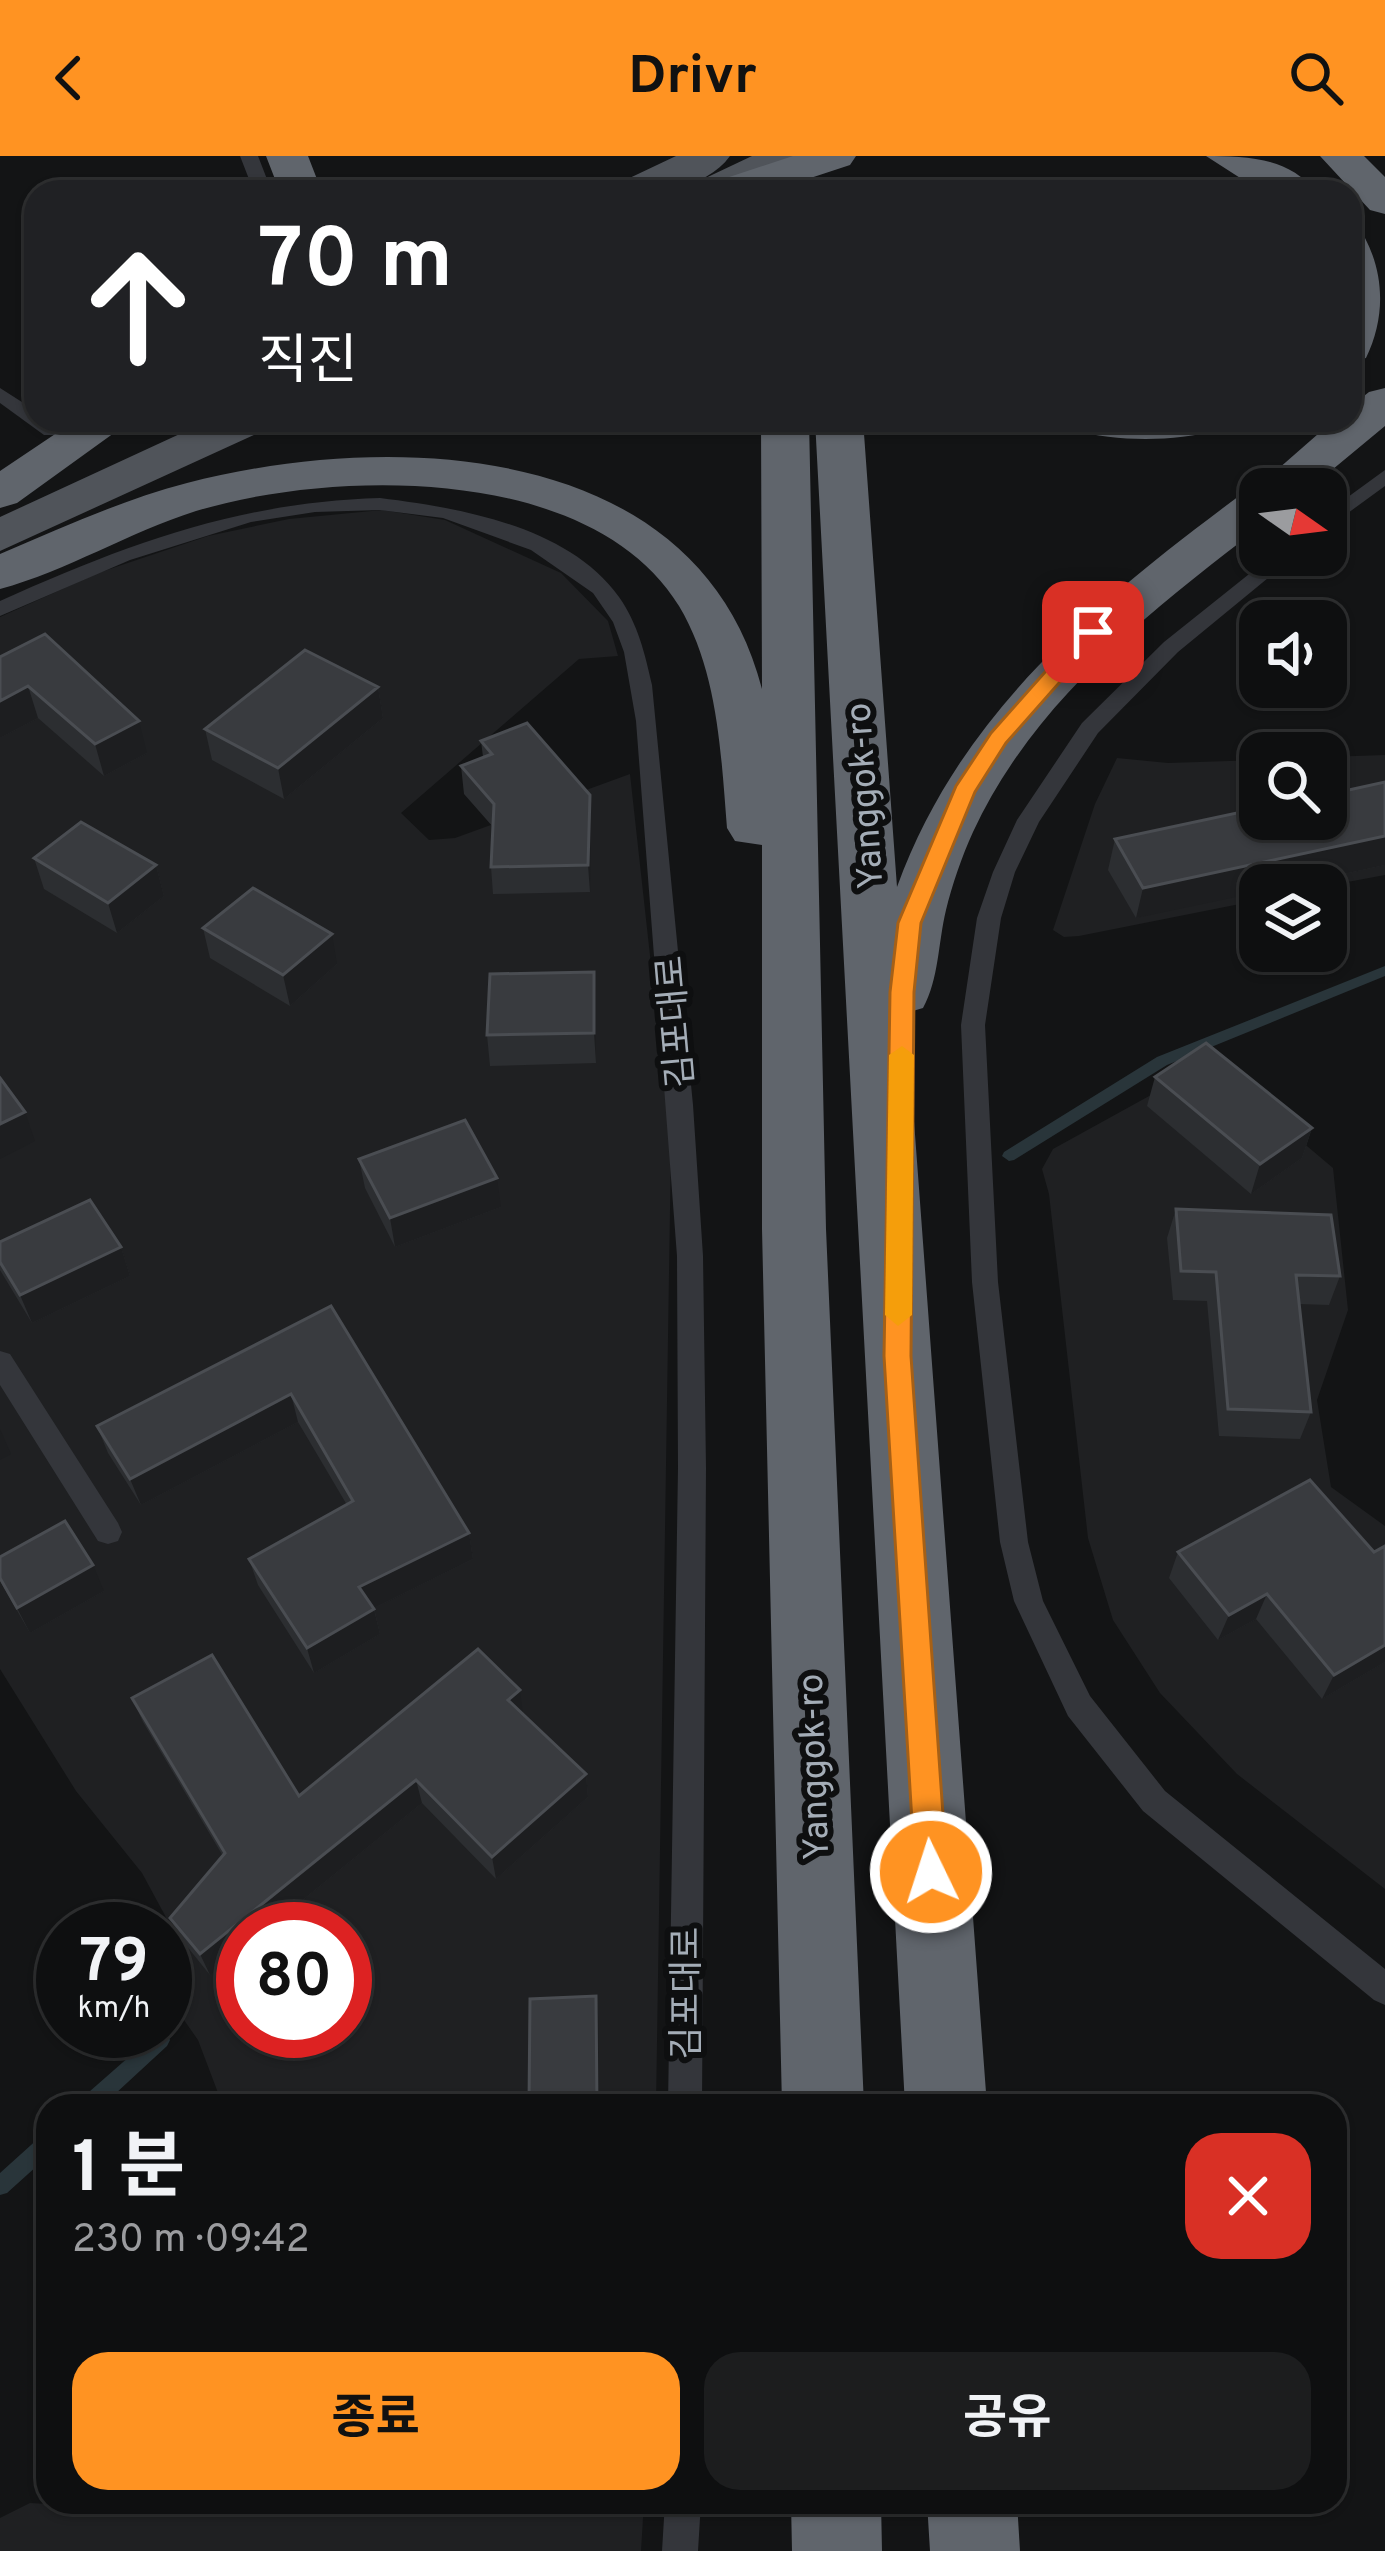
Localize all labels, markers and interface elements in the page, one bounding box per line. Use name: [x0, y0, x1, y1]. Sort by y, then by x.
text: Drivr: [628, 44, 757, 113]
icon: back: [36, 45, 102, 111]
icon: search: [1283, 45, 1349, 111]
text: 70 m: [258, 211, 453, 317]
icon: ahead: [60, 228, 216, 384]
text: 직진: [258, 330, 357, 399]
north arrow: [1239, 468, 1347, 576]
map controls: [1239, 468, 1347, 972]
pin: [1042, 581, 1144, 683]
icon: arrive: [1060, 599, 1126, 665]
button: sound: [1239, 600, 1347, 708]
street label: Yanggok-ro: [838, 701, 896, 890]
button: search: [1239, 732, 1347, 840]
button: layers: [1239, 864, 1347, 972]
street label: 김포대로: [649, 954, 707, 1090]
street label: Yanggok-ro: [790, 1673, 842, 1861]
position arrow: [868, 1809, 994, 1935]
speed limit sign: 80: [216, 1902, 372, 2058]
text: 79: [79, 1927, 149, 2003]
street label: 김포대로: [666, 1927, 712, 2059]
text: km/h: [78, 1991, 150, 2028]
text: 1 분: [72, 2126, 185, 2218]
button: close: [1185, 2133, 1311, 2259]
text: 230 m · 09:42: [72, 2217, 310, 2266]
button: 종료: [72, 2352, 680, 2490]
button: 공유: [704, 2352, 1311, 2490]

